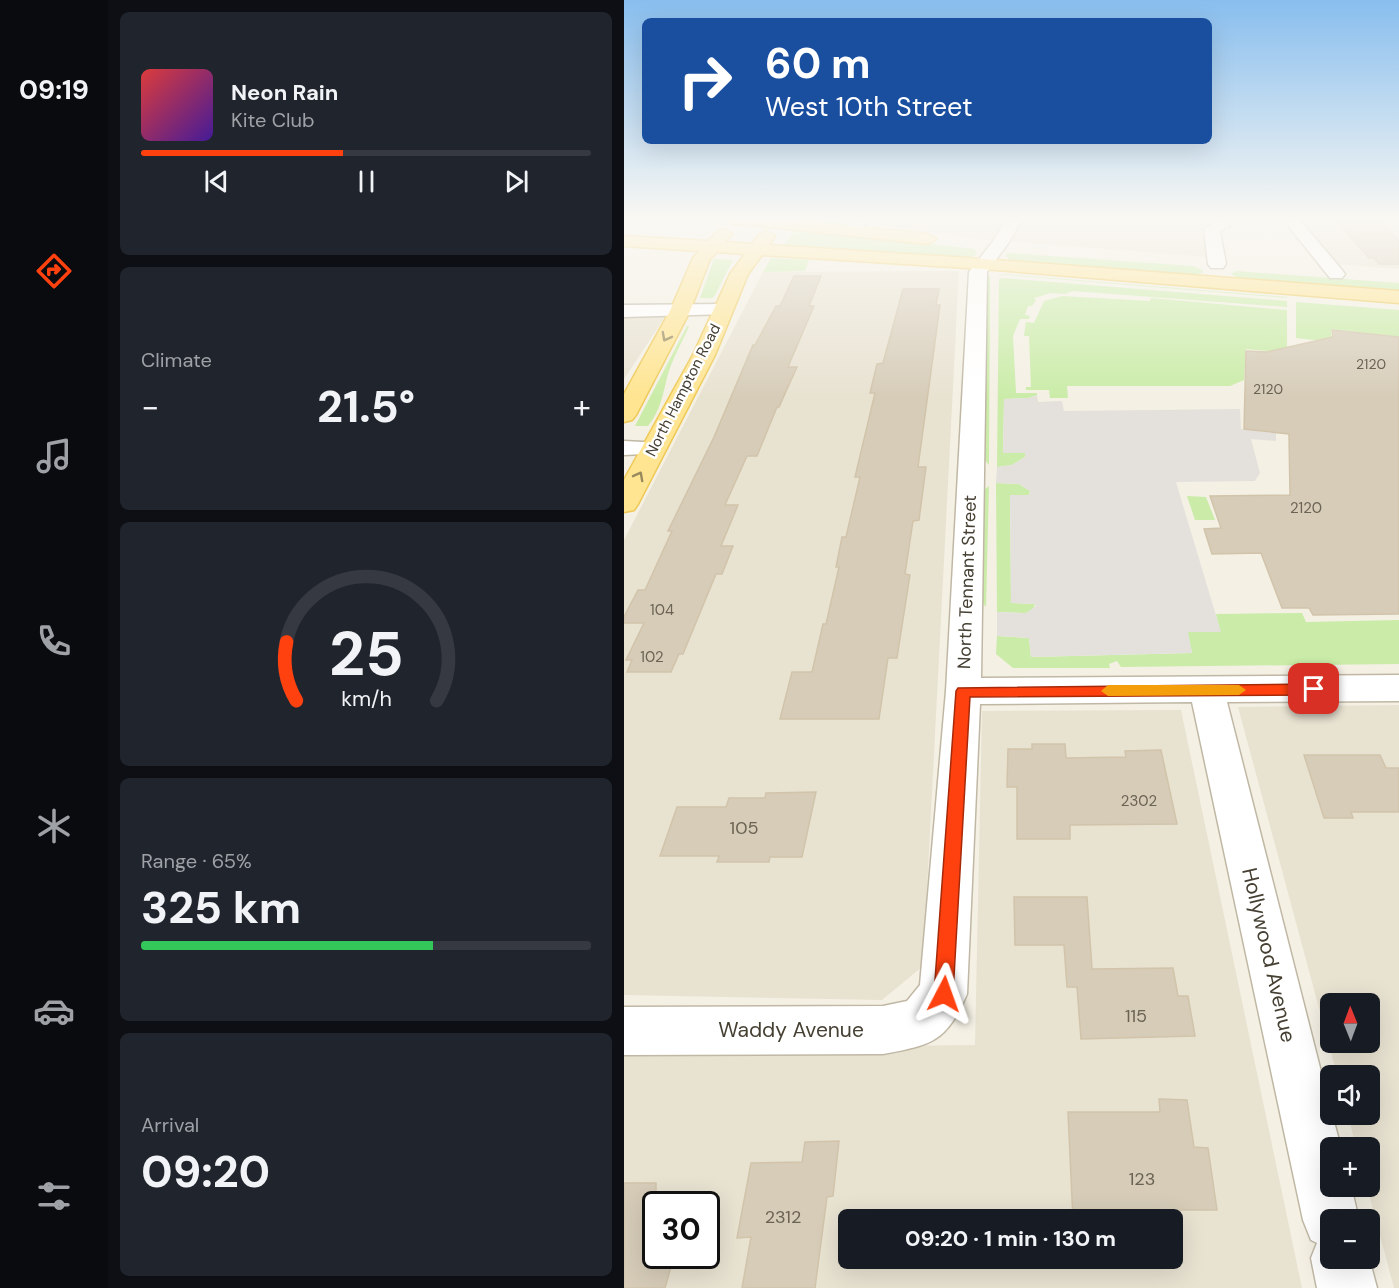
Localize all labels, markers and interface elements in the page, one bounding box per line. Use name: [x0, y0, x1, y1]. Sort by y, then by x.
text: 60 m: [765, 36, 871, 91]
icon: right: [666, 42, 744, 120]
text: 09:19: [19, 72, 89, 107]
text: Neon Rain: [231, 78, 338, 107]
text: West 10th Street: [765, 89, 973, 124]
text: Kite Club: [231, 107, 315, 133]
icon: previous: [200, 165, 233, 198]
icon: pause: [350, 165, 383, 198]
icon: next: [500, 165, 533, 198]
icon: directions: [33, 250, 75, 292]
street label: North Hampton Road: [641, 320, 725, 460]
one-way arrow: [662, 331, 673, 342]
text: Climate: [141, 347, 212, 373]
house number: 2120: [1356, 355, 1386, 373]
text: 21.5°: [317, 377, 415, 436]
house number: 2120: [1253, 380, 1283, 398]
text: −: [141, 385, 159, 428]
text: +: [573, 385, 591, 428]
icon: music: [33, 435, 75, 477]
one-way arrow: [632, 472, 643, 482]
street label: North Tennant Street: [952, 494, 982, 670]
house number: 2120: [1290, 498, 1322, 518]
house number: 104: [650, 600, 674, 620]
text: 25: [329, 613, 403, 694]
icon: phone: [33, 620, 75, 662]
house number: 102: [640, 647, 664, 667]
pin: [1288, 663, 1339, 714]
icon: arrive: [1297, 672, 1330, 705]
text: km/h: [341, 685, 391, 713]
house number: 2302: [1121, 791, 1157, 811]
icon: climate: [33, 805, 75, 847]
house number: 105: [730, 816, 758, 840]
text: Range · 65%: [141, 848, 252, 874]
street label: Hollywood Avenue: [1235, 865, 1303, 1045]
text: 325 km: [141, 878, 301, 937]
position arrow: [912, 962, 976, 1026]
icon: car: [33, 990, 75, 1032]
north arrow: [1320, 993, 1380, 1053]
map controls: [1320, 993, 1380, 1269]
house number: 115: [1125, 1004, 1147, 1028]
street label: Waddy Avenue: [718, 1016, 864, 1044]
button: sound: [1320, 1065, 1380, 1125]
text: Arrival: [141, 1112, 199, 1138]
button: +: [1320, 1137, 1380, 1197]
text: 09:20: [141, 1142, 270, 1201]
house number: 123: [1129, 1167, 1155, 1191]
icon: filters: [33, 1175, 75, 1217]
speed limit sign: 30: [642, 1191, 720, 1269]
house number: 2312: [765, 1205, 801, 1229]
button: −: [1320, 1209, 1380, 1269]
text: 09:20 · 1 min · 130 m: [905, 1224, 1116, 1253]

